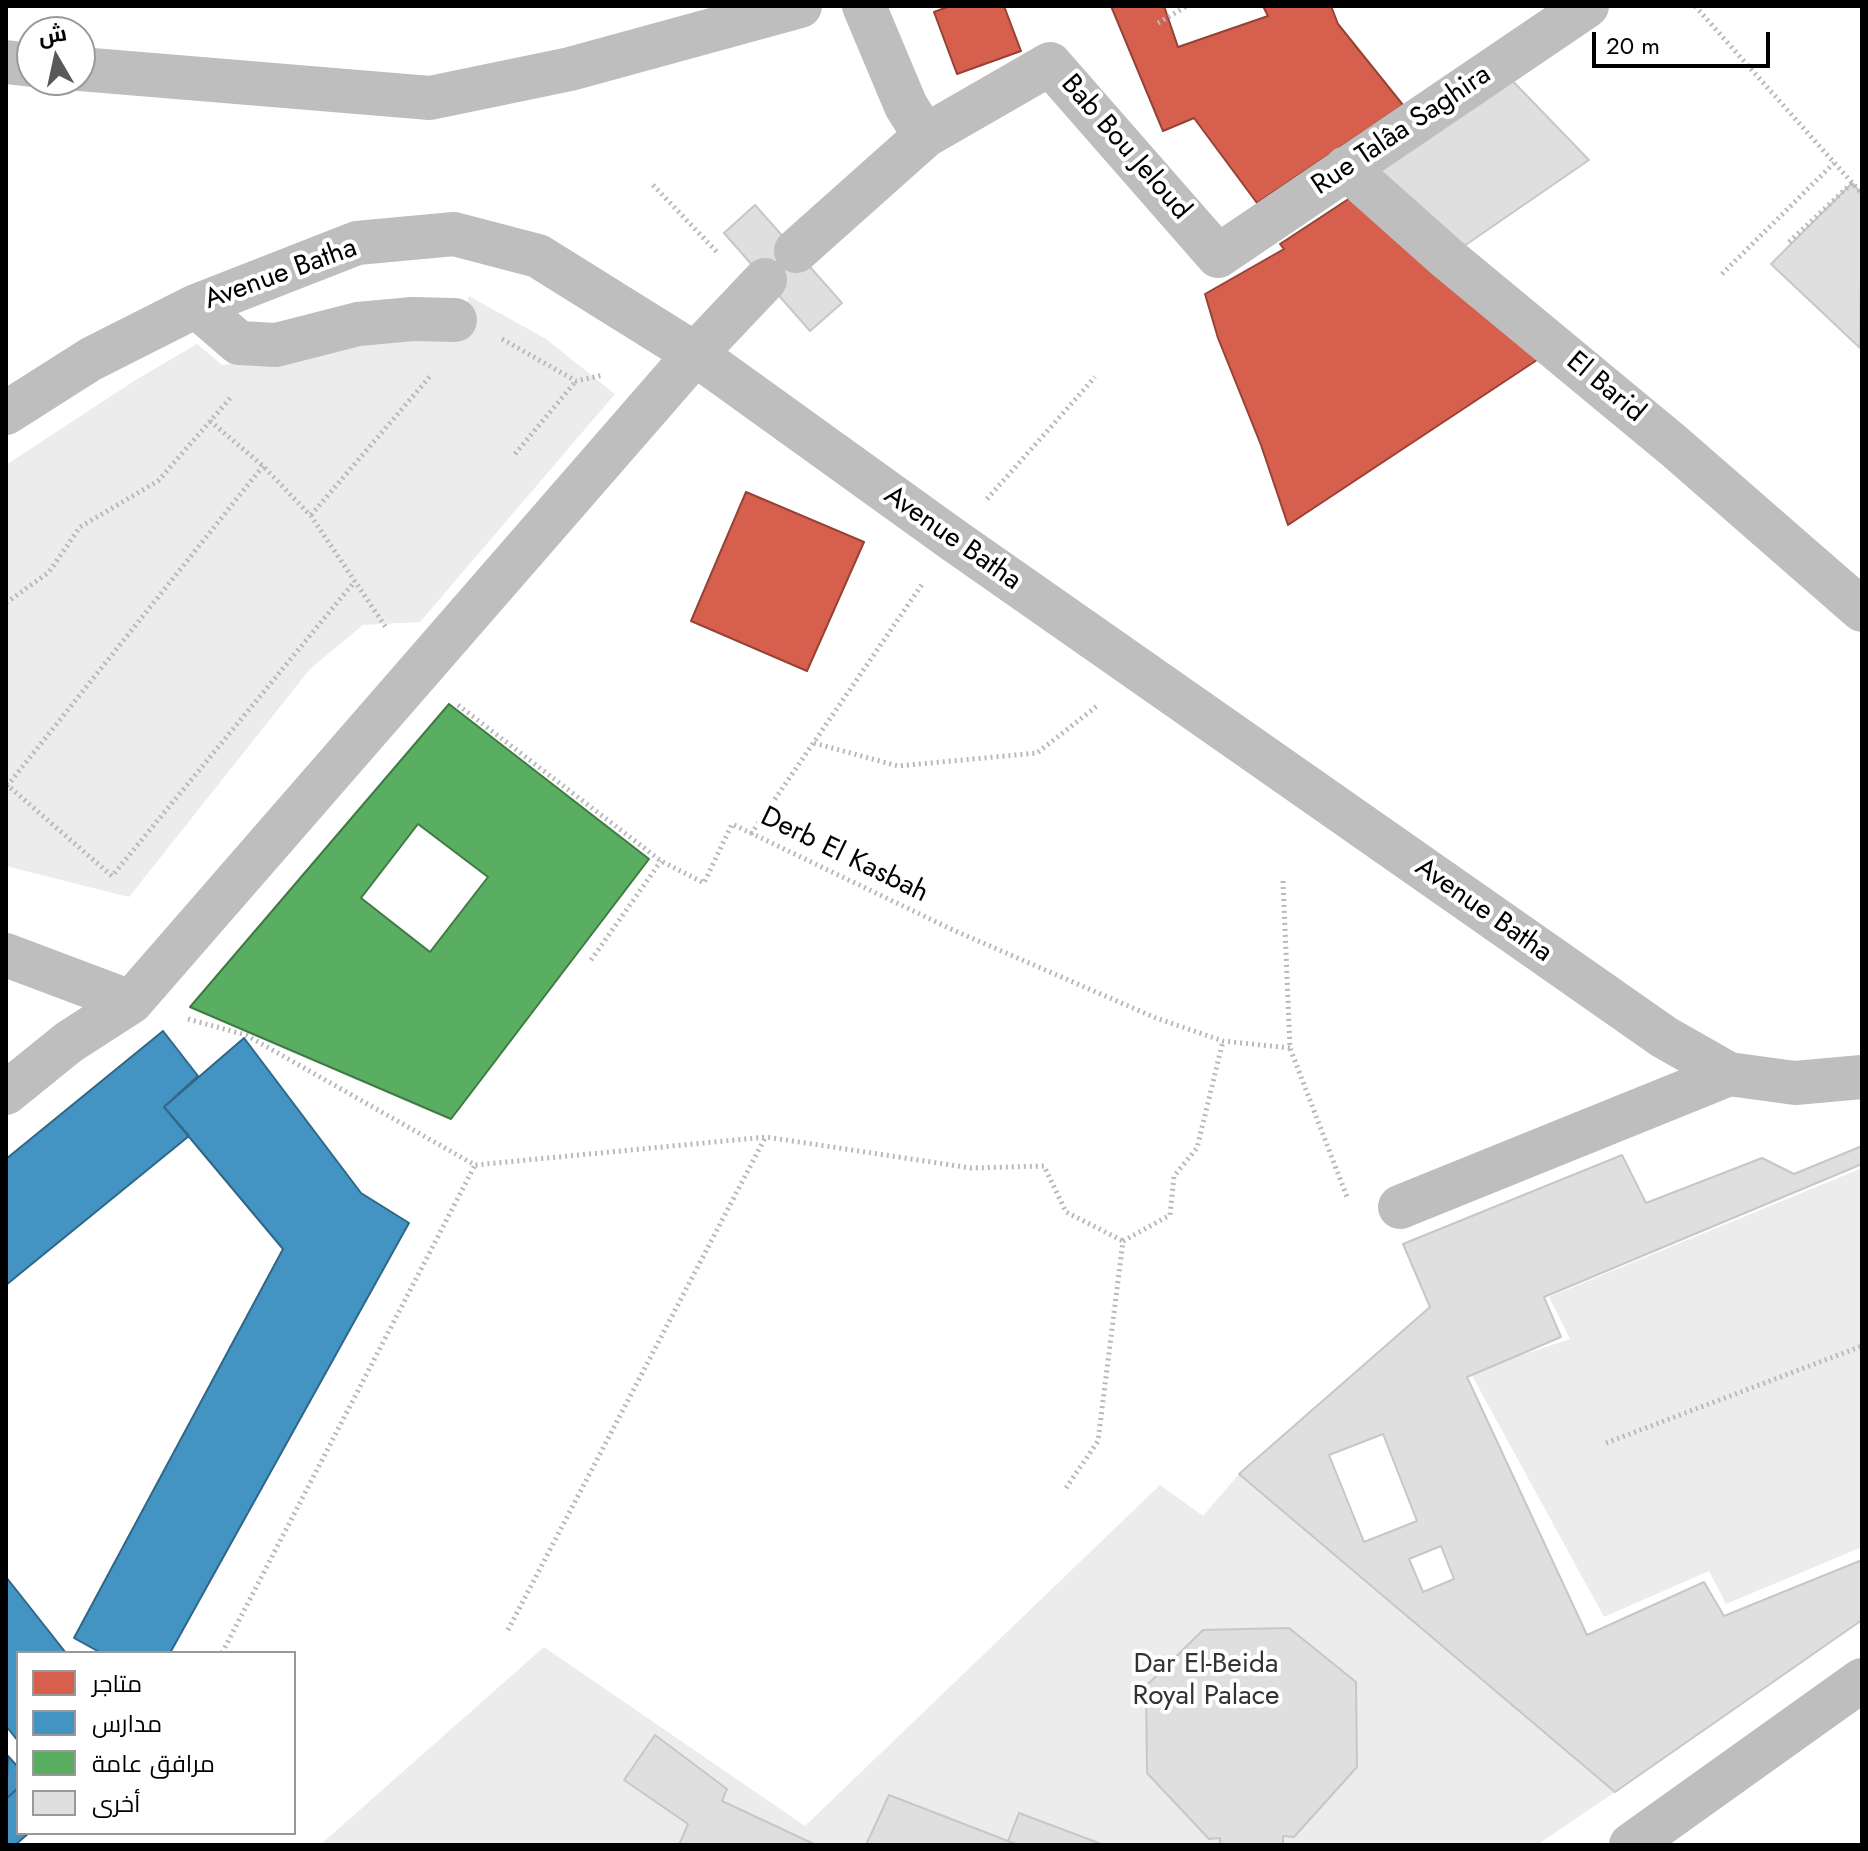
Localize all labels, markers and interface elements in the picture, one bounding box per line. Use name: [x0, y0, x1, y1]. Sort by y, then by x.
north arrow: [16, 16, 96, 96]
text: ش: [36, 16, 69, 52]
scale bar: [1596, 16, 1774, 66]
text: 20 m: [1606, 28, 1660, 63]
street label: Rue Talâa Saghira: [1306, 59, 1498, 203]
street label: Bab Bou Jeloud: [1053, 69, 1197, 227]
street label: Avenue Batha: [200, 232, 362, 318]
street label: El Barid: [1559, 346, 1651, 430]
street label: Avenue Batha: [877, 479, 1027, 599]
street label: Derb El Kasbah: [755, 801, 933, 911]
street label: Avenue Batha: [1408, 851, 1558, 971]
park label: Dar El-Beida Royal Palace: [1133, 1648, 1279, 1714]
legend: [16, 1651, 296, 1835]
text: متاجر: [92, 1666, 142, 1701]
text: مدارس: [92, 1706, 162, 1741]
text: مرافق عامة: [92, 1746, 215, 1781]
text: أخرى: [92, 1786, 140, 1821]

